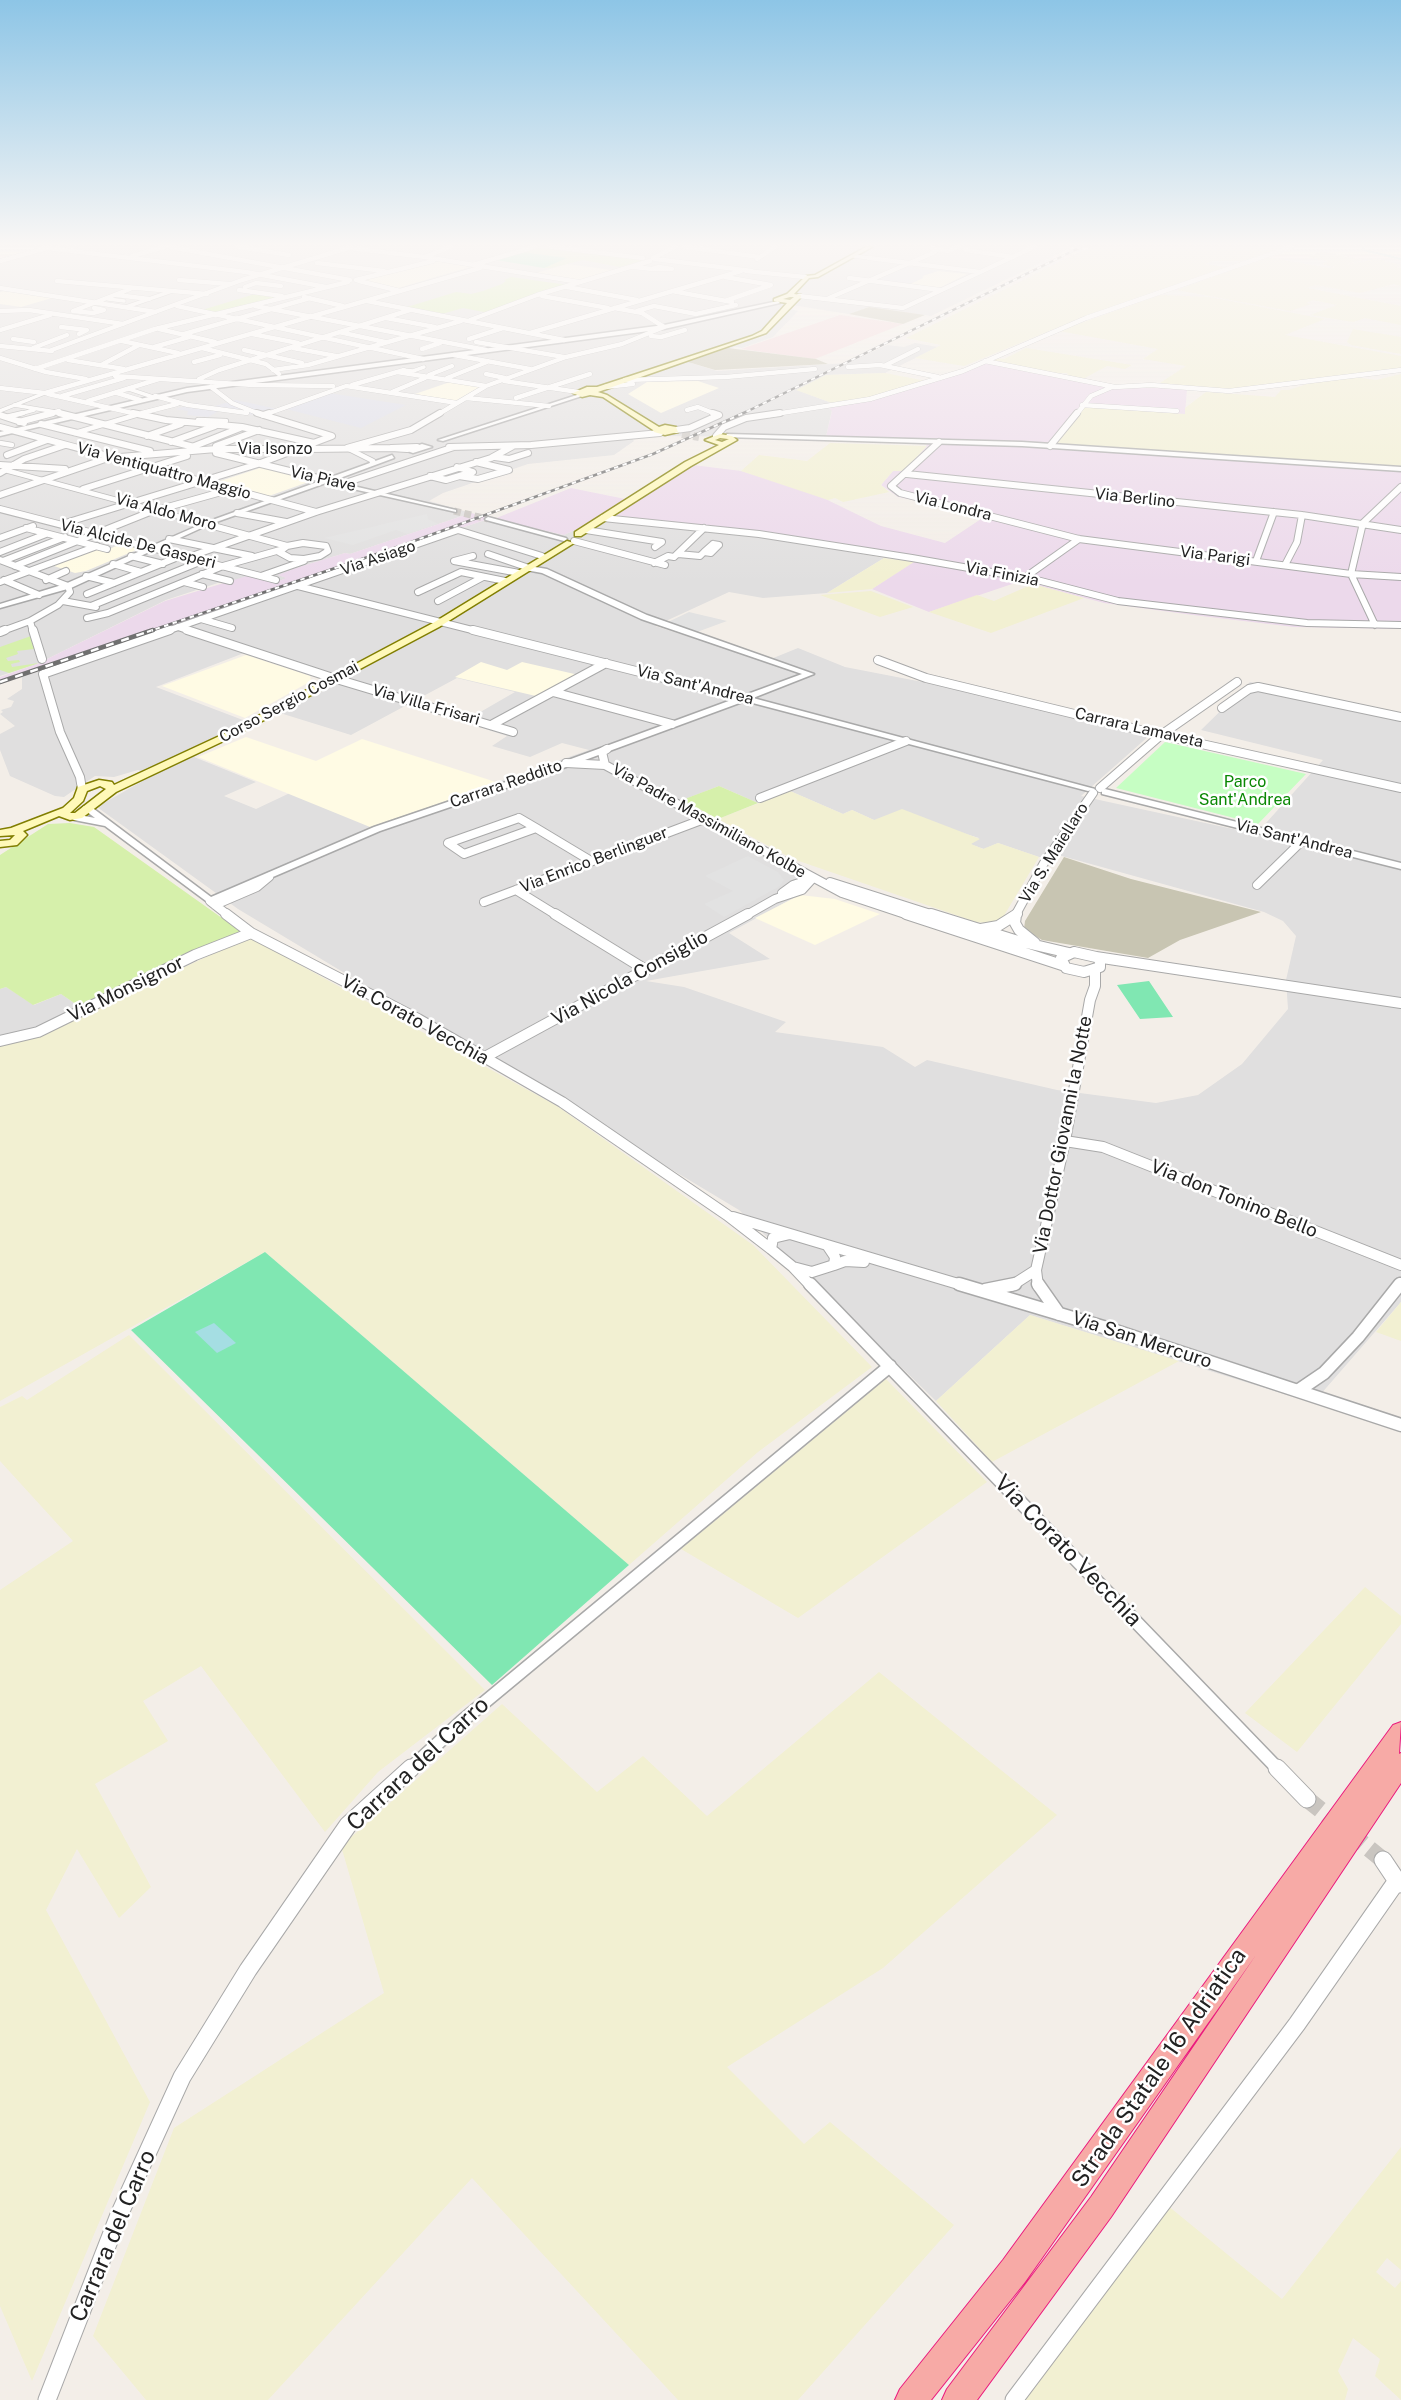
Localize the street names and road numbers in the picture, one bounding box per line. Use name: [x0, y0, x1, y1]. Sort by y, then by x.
street label: Via Ventiquattro Maggio: [75, 439, 253, 503]
street label: Via Isonzo: [237, 439, 313, 459]
street label: Via Piave: [288, 462, 358, 496]
street label: Via Berlino: [1094, 484, 1176, 512]
street label: Via Londra: [912, 487, 994, 525]
street label: Via Aldo Moro: [113, 489, 219, 535]
street label: Via Alcide De Gasperi: [58, 515, 218, 573]
street label: Via Asiago: [338, 536, 418, 580]
street label: Via Parigi: [1179, 542, 1251, 570]
street label: Via Finizia: [963, 557, 1041, 591]
street label: Corso Sergio Cosmai: [216, 657, 362, 747]
street label: Via Sant'Andrea: [635, 661, 755, 709]
street label: Via Villa Frisari: [370, 680, 482, 730]
street label: Carrara Lamaveta: [1073, 704, 1205, 752]
street label: Carrara Reddito: [447, 756, 565, 812]
street label: Via Padre Massimiliano Kolbe: [609, 760, 809, 882]
street label: Via S. Maiellaro: [1015, 799, 1093, 907]
street label: Via Sant'Andrea: [1234, 815, 1354, 863]
street label: Via Enrico Berlinguer: [517, 823, 671, 897]
street label: Via Nicola Consiglio: [548, 926, 712, 1030]
street label: Via Monsignor: [64, 951, 188, 1027]
street label: Via Corato Vecchia: [337, 970, 493, 1070]
street label: Via Dottor Giovanni la Notte: [1029, 1014, 1097, 1256]
street label: Via don Tonino Bello: [1147, 1155, 1321, 1243]
street label: Via San Mercuro: [1069, 1307, 1215, 1373]
street label: Via Corato Vecchia: [989, 1469, 1147, 1633]
street label: Carrara del Carro: [341, 1691, 495, 1837]
street label: Strada Statale 16 Adriatica: [1066, 1943, 1252, 2193]
street label: Carrara del Carro: [64, 2146, 162, 2326]

